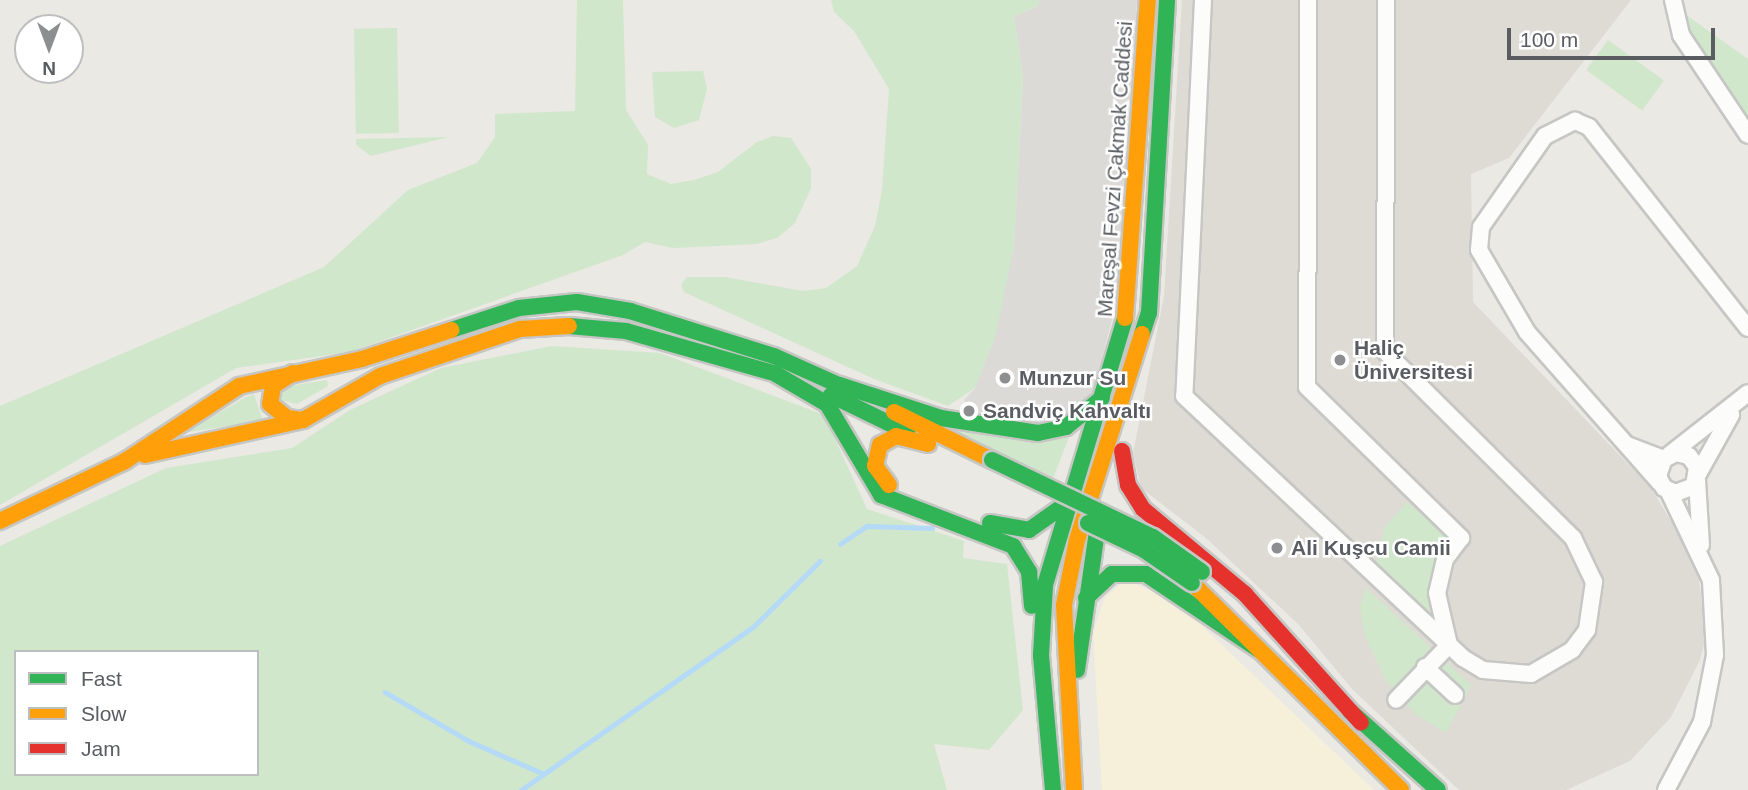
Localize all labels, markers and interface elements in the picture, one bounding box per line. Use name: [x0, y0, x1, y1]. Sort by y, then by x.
north arrow: [14, 14, 84, 84]
scale bar: [1510, 14, 1718, 58]
street label: Mareşal Fevzi Çakmak Caddesi: [1092, 20, 1138, 318]
text: 100 m: [1520, 28, 1578, 51]
text: N: [42, 58, 56, 79]
place label: Haliç Üniversitesi: [1354, 335, 1473, 385]
marker: Haliç Üniversitesi: [1332, 352, 1348, 368]
place label: Munzur Su: [1019, 365, 1126, 391]
marker: Munzur Su: [997, 370, 1013, 386]
place label: Sandviç Kahvaltı: [983, 398, 1151, 424]
marker: Sandviç Kahvaltı: [961, 403, 977, 419]
place label: Ali Kuşcu Camii: [1291, 535, 1451, 561]
marker: Ali Kuşcu Camii: [1269, 540, 1285, 556]
legend: [14, 650, 259, 776]
text: Fast: [81, 667, 122, 690]
text: Slow: [81, 702, 127, 725]
text: Jam: [81, 737, 121, 760]

